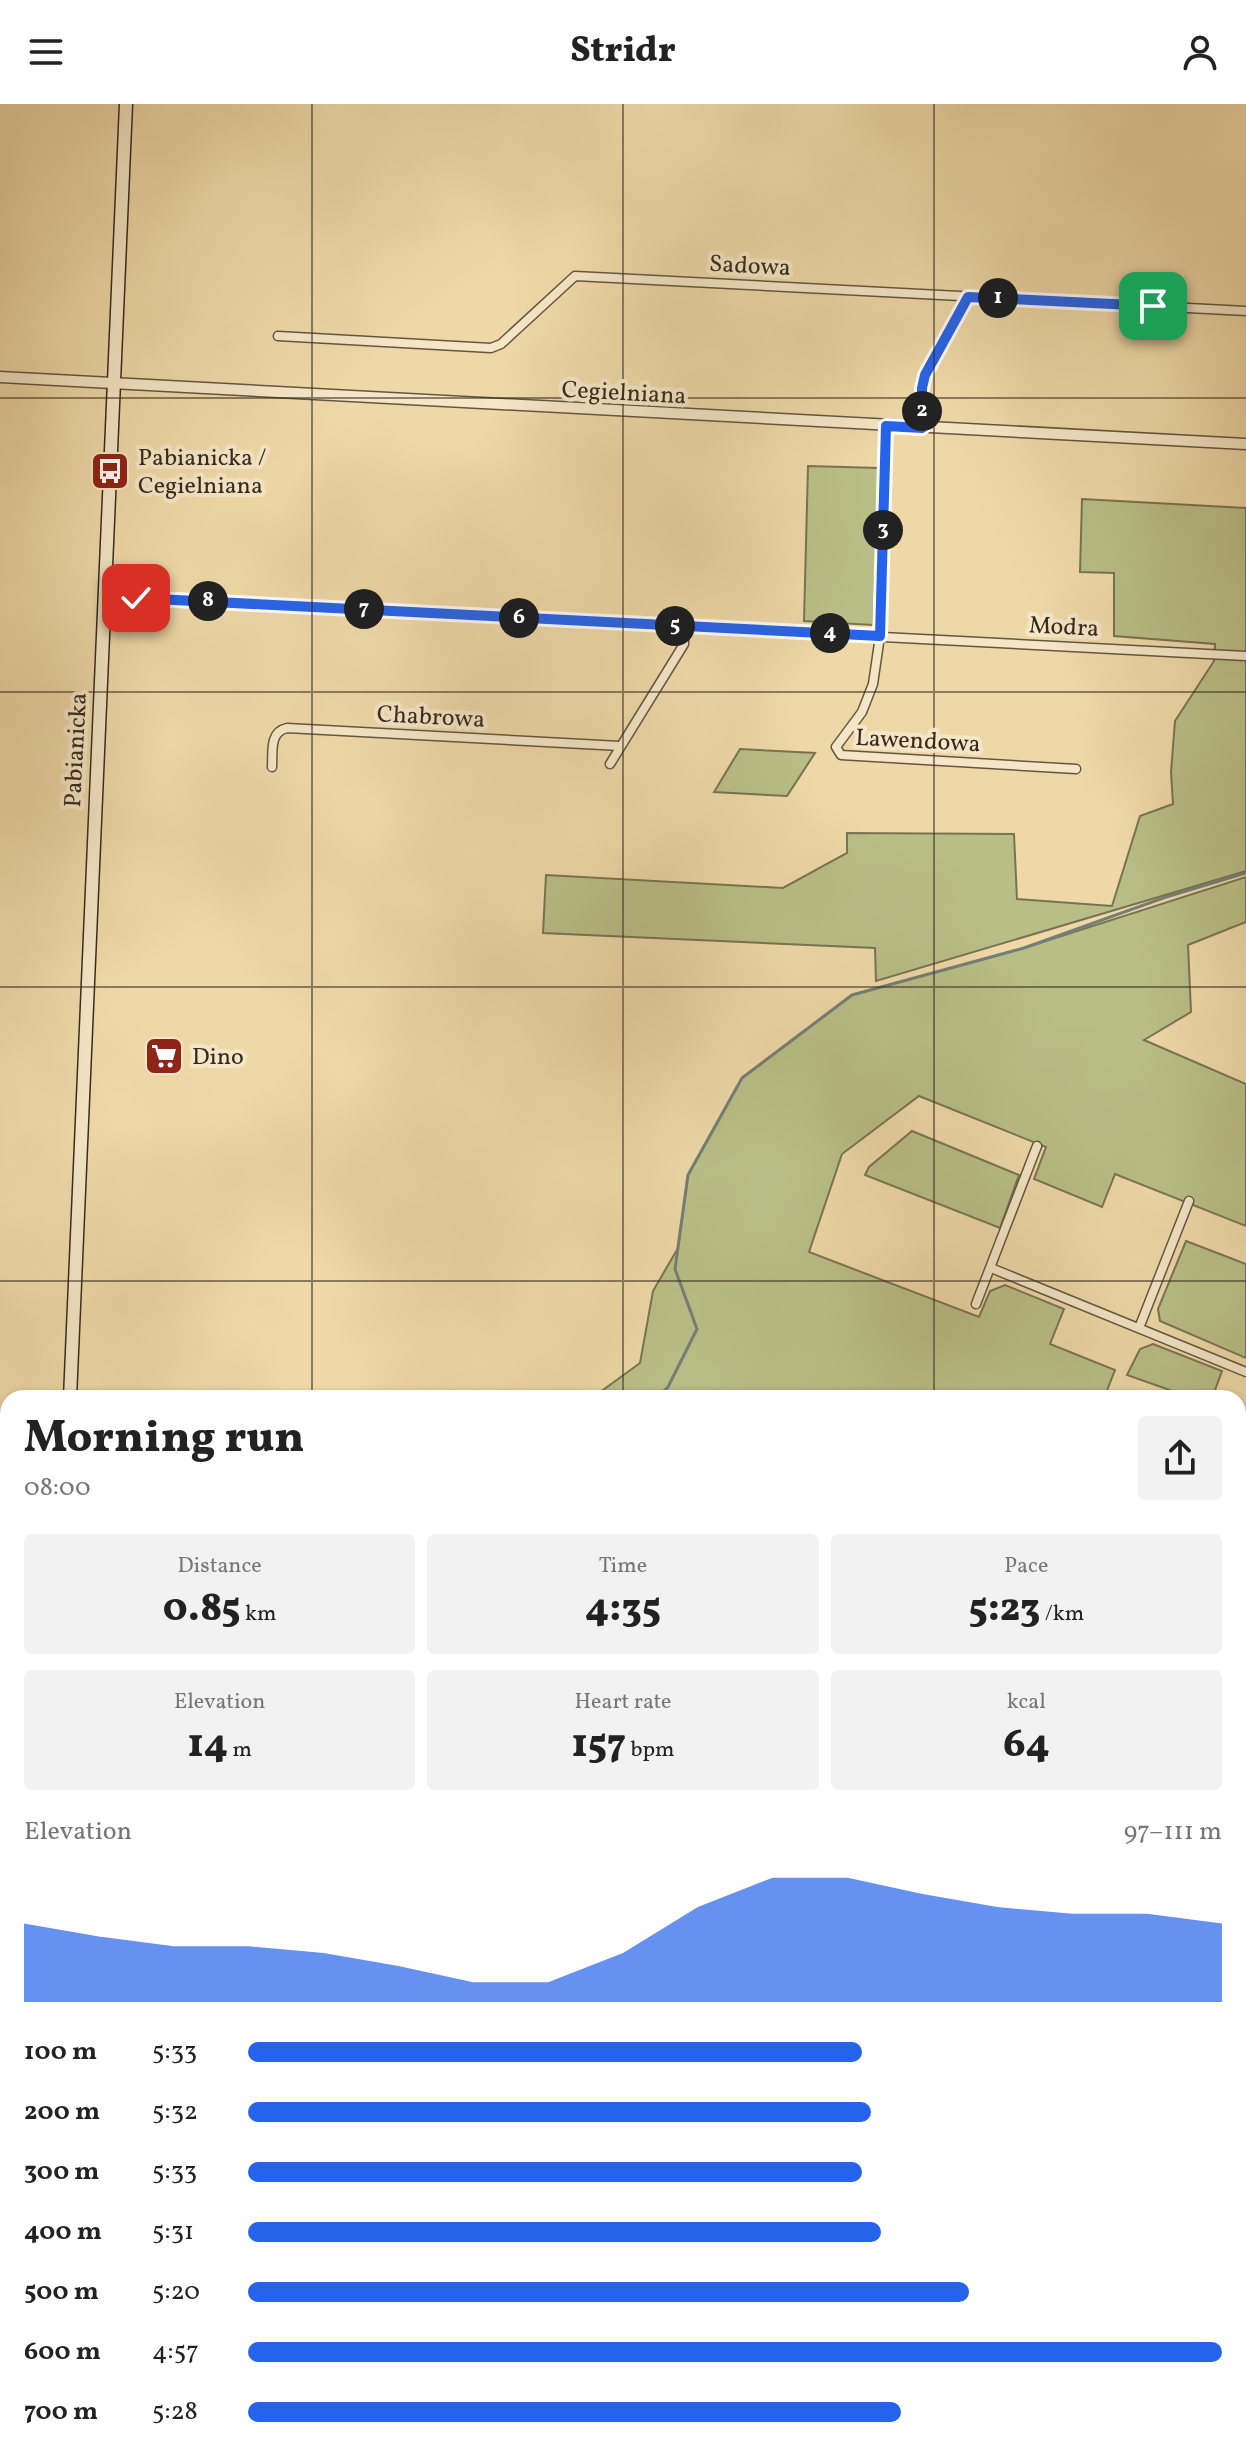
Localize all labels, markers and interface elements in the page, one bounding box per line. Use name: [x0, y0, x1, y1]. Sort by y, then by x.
text: Stridr: [570, 27, 676, 77]
icon: menu: [24, 30, 68, 74]
icon: person: [1178, 30, 1222, 74]
street label: Sadowa: [708, 248, 792, 286]
pin: [1119, 272, 1187, 340]
pin: 1: [978, 278, 1018, 318]
text: 1: [994, 282, 1002, 313]
icon: arrive: [1131, 284, 1175, 328]
street label: Cegielniana: [561, 374, 687, 414]
pin: 2: [902, 391, 942, 431]
text: 2: [916, 395, 928, 426]
place label: Pabianicka / Cegielniana: [138, 442, 267, 504]
bus stop icon: Pabianicka / Cegielniana: [89, 450, 131, 492]
pin: 3: [863, 510, 903, 550]
text: 3: [877, 514, 889, 545]
pin: [102, 564, 170, 632]
icon: check: [114, 576, 158, 620]
pin: 8: [188, 581, 228, 621]
text: 8: [202, 585, 214, 616]
pin: 7: [344, 589, 384, 629]
text: 7: [359, 593, 369, 624]
pin: 6: [499, 598, 539, 638]
text: 6: [513, 602, 525, 633]
pin: 5: [655, 606, 695, 646]
street label: Modra: [1028, 609, 1100, 647]
text: 5: [670, 610, 680, 641]
pin: 4: [810, 613, 850, 653]
text: 4: [823, 617, 837, 648]
street label: Pabianicka: [57, 692, 97, 808]
street label: Chabrowa: [376, 698, 486, 738]
street label: Lawendowa: [854, 722, 981, 762]
supermarket icon: Dino: [143, 1035, 185, 1077]
place label: Dino: [192, 1041, 244, 1075]
text: Morning run: [24, 1409, 304, 1470]
button: share: [1138, 1416, 1222, 1500]
text: 08:00: [24, 1470, 91, 1506]
text: Distance: [178, 1551, 262, 1582]
text: Time: [599, 1551, 647, 1582]
text: Pace: [1004, 1551, 1048, 1582]
text: 0.85: [163, 1582, 241, 1638]
text: 4:35: [585, 1582, 661, 1638]
text: 5:23: [968, 1582, 1040, 1638]
text: km: [241, 1599, 276, 1630]
text: /km: [1040, 1599, 1084, 1630]
text: Elevation: [174, 1687, 265, 1718]
text: Heart rate: [574, 1687, 672, 1718]
text: kcal: [1007, 1687, 1046, 1718]
text: 14: [187, 1718, 228, 1774]
text: 157: [571, 1718, 626, 1774]
text: 64: [1003, 1718, 1050, 1774]
text: m: [228, 1735, 252, 1766]
text: bpm: [626, 1735, 675, 1766]
text: Elevation: [24, 1814, 132, 1850]
text: 97–111 m: [1124, 1814, 1222, 1850]
text: 100 m: [24, 2034, 97, 2070]
text: 5:33: [152, 2034, 197, 2070]
text: 200 m: [24, 2094, 100, 2130]
text: 5:32: [152, 2094, 198, 2130]
text: 300 m: [24, 2154, 100, 2190]
text: 5:33: [152, 2154, 197, 2190]
text: 400 m: [24, 2214, 102, 2250]
text: 5:31: [152, 2214, 194, 2250]
text: 500 m: [24, 2274, 99, 2310]
text: 5:20: [152, 2274, 200, 2310]
text: 600 m: [24, 2334, 101, 2370]
text: 4:57: [152, 2334, 199, 2370]
text: 700 m: [24, 2394, 98, 2430]
text: 5:28: [152, 2394, 198, 2430]

